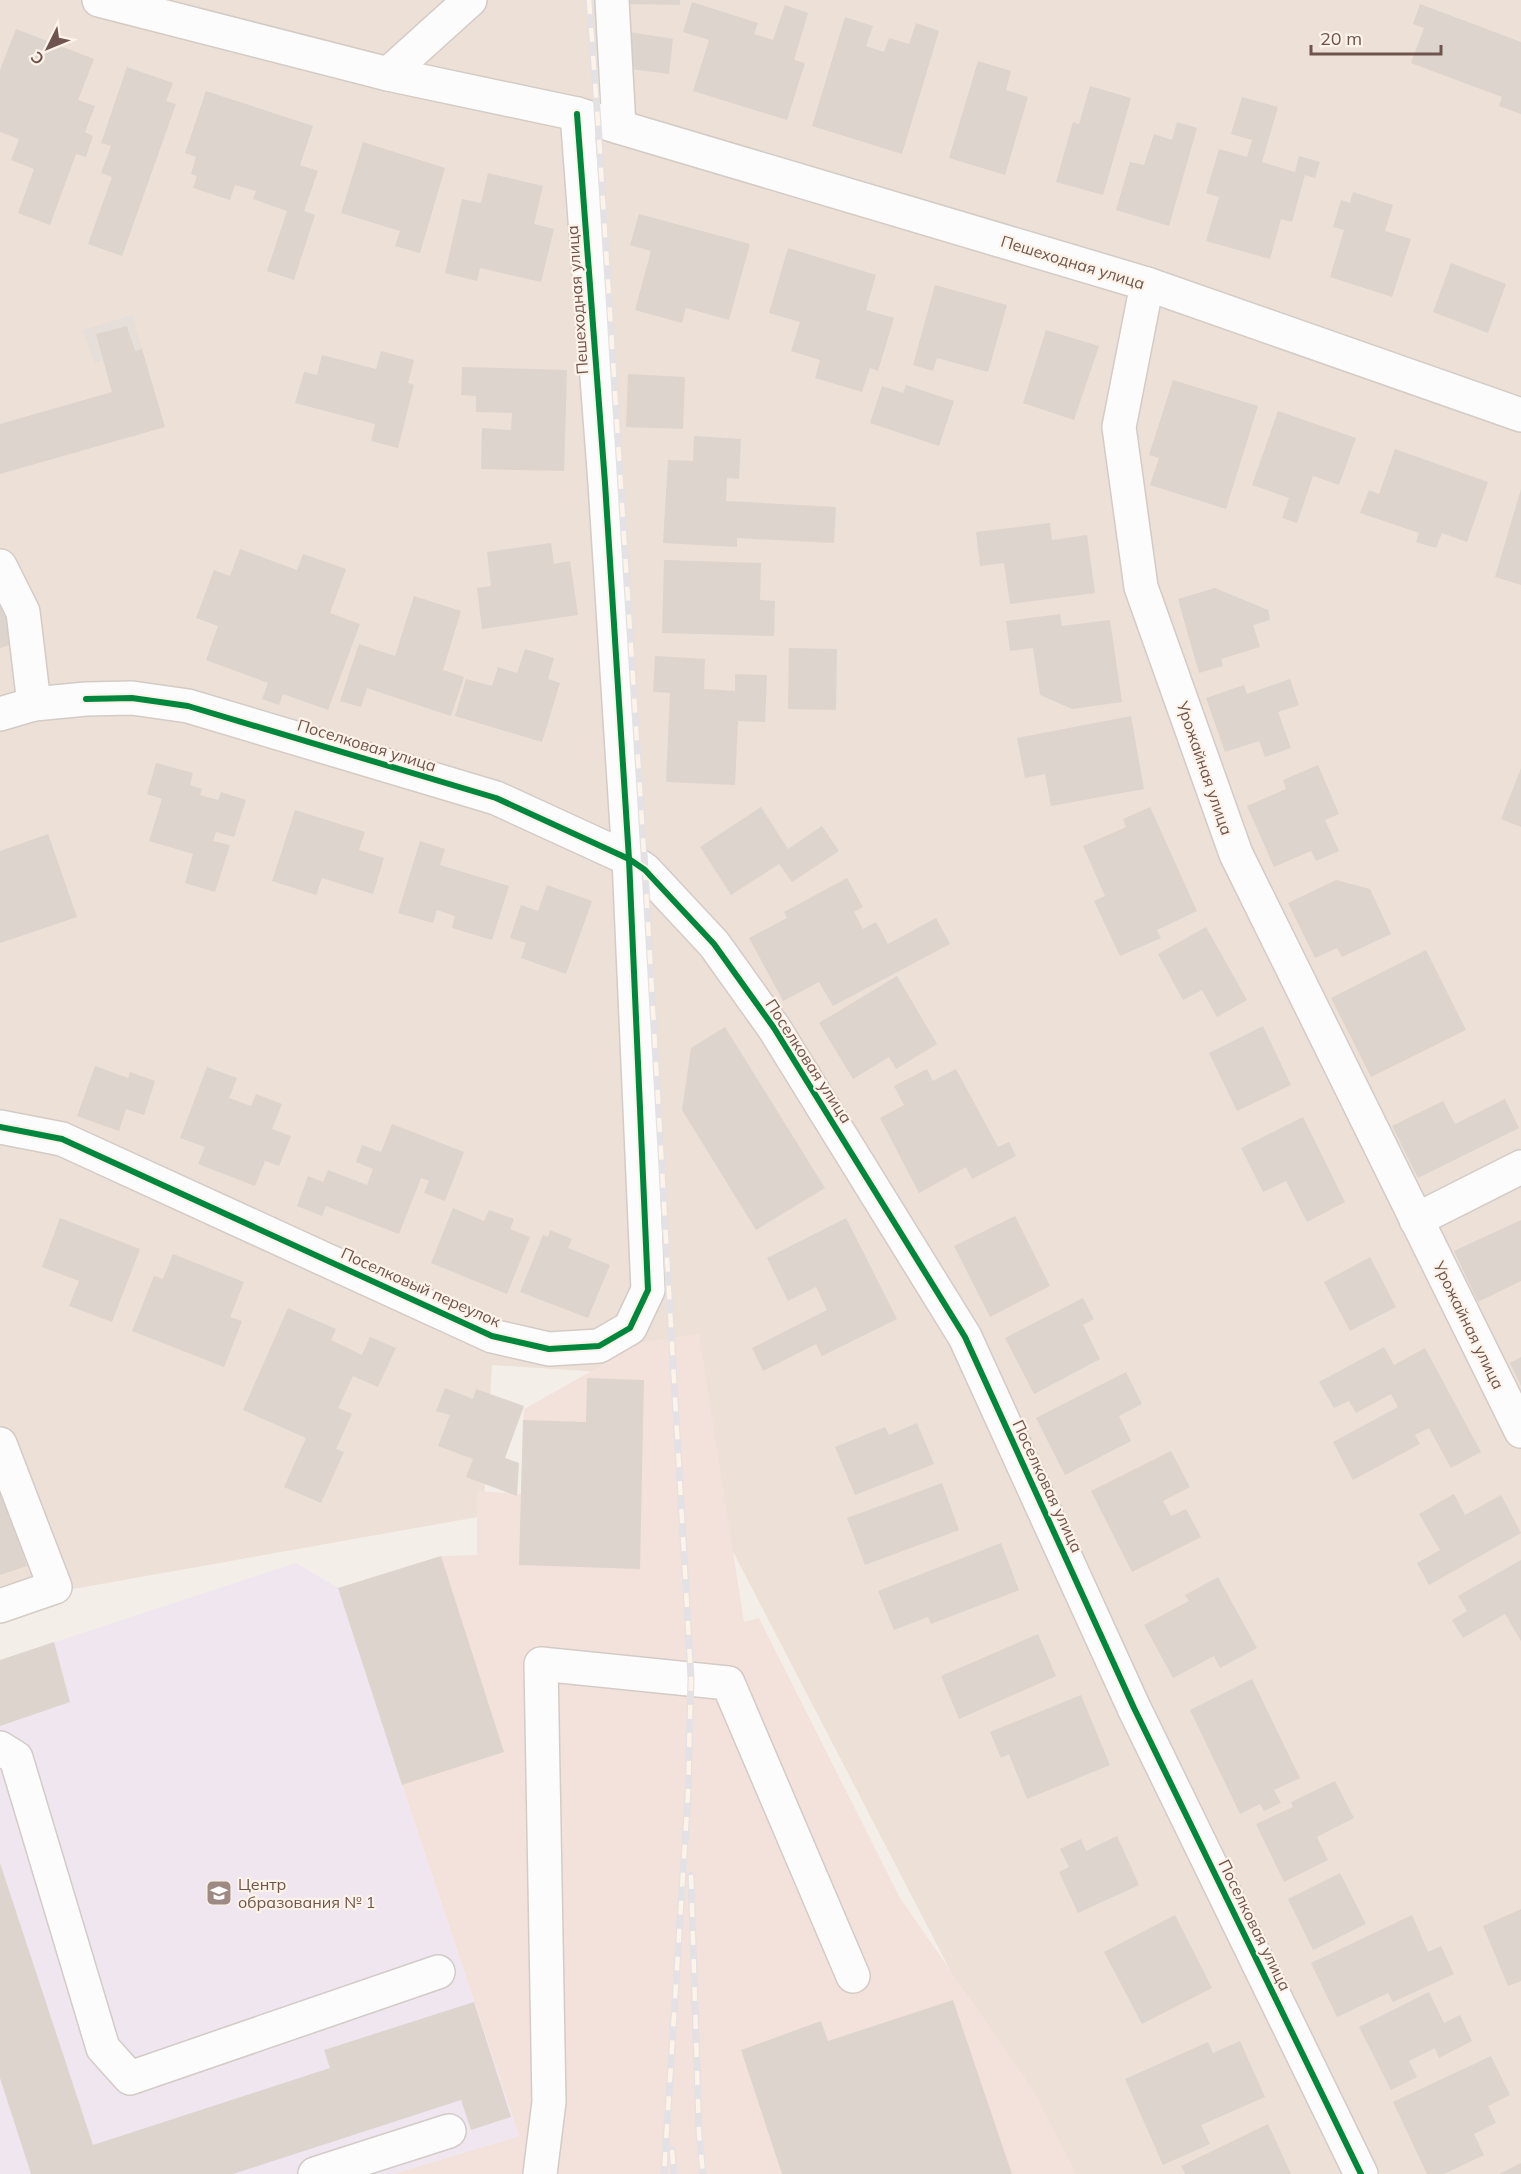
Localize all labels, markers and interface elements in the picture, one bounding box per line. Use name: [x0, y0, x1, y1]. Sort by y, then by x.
north arrow: [18, 18, 78, 78]
scale bar: [1311, 18, 1442, 56]
text: 20 m: [1320, 27, 1362, 50]
text: С: [26, 47, 48, 69]
street label: Пешеходная улица: [562, 225, 592, 375]
street label: Пешеходная улица: [999, 231, 1147, 293]
street label: Урожайная улица: [1172, 698, 1237, 837]
street label: Поселковая улица: [295, 714, 439, 776]
street label: Поселковая улица: [761, 995, 857, 1127]
street label: Поселковый переулок: [338, 1243, 504, 1331]
street label: Урожайная улица: [1429, 1257, 1509, 1392]
street label: Поселковая улица: [1008, 1416, 1088, 1556]
street label: Поселковая улица: [1214, 1856, 1296, 1994]
place label: Центр образования № 1: [238, 1874, 375, 1912]
school or university icon: Центр образования № 1: [204, 1878, 234, 1908]

